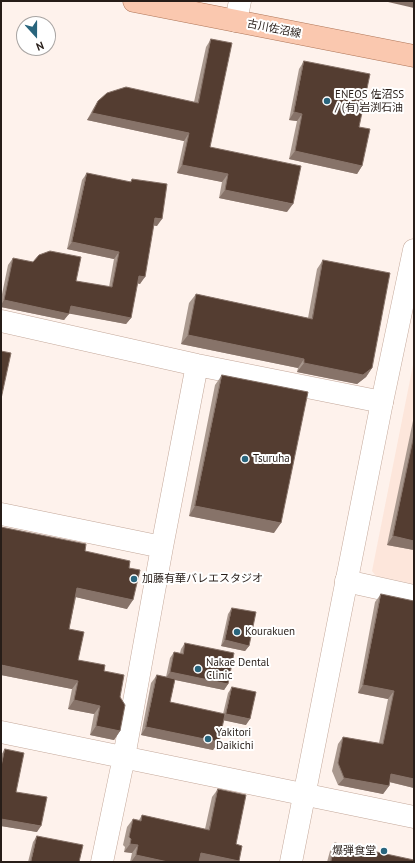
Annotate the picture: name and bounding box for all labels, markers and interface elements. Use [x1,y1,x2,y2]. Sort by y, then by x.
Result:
north arrow [16,16,56,56]
street label: 古川佐沼線 [246,17,302,41]
text: N [34,38,46,54]
place label: ENEOS 佐沼SS / (有)岩渕石油 [335,88,404,114]
marker: ENEOS 佐沼SS / (有)岩渕石油 [322,96,332,106]
place label: Tsuruha [253,452,290,466]
marker: Tsuruha [240,454,250,464]
place label: 加藤有華バレエスタジオ [142,572,263,586]
marker: 加藤有華バレエスタジオ [129,574,139,584]
place label: Kourakuen [245,625,295,639]
marker: Kourakuen [232,627,242,637]
place label: Nakae Dental Clinic [206,656,269,682]
marker: Nakae Dental Clinic [193,664,203,674]
place label: Yakitori Daikichi [216,726,254,752]
marker: Yakitori Daikichi [203,734,213,744]
place label: 爆弾食堂 [332,844,376,858]
marker: 爆弾食堂 [379,846,389,856]

